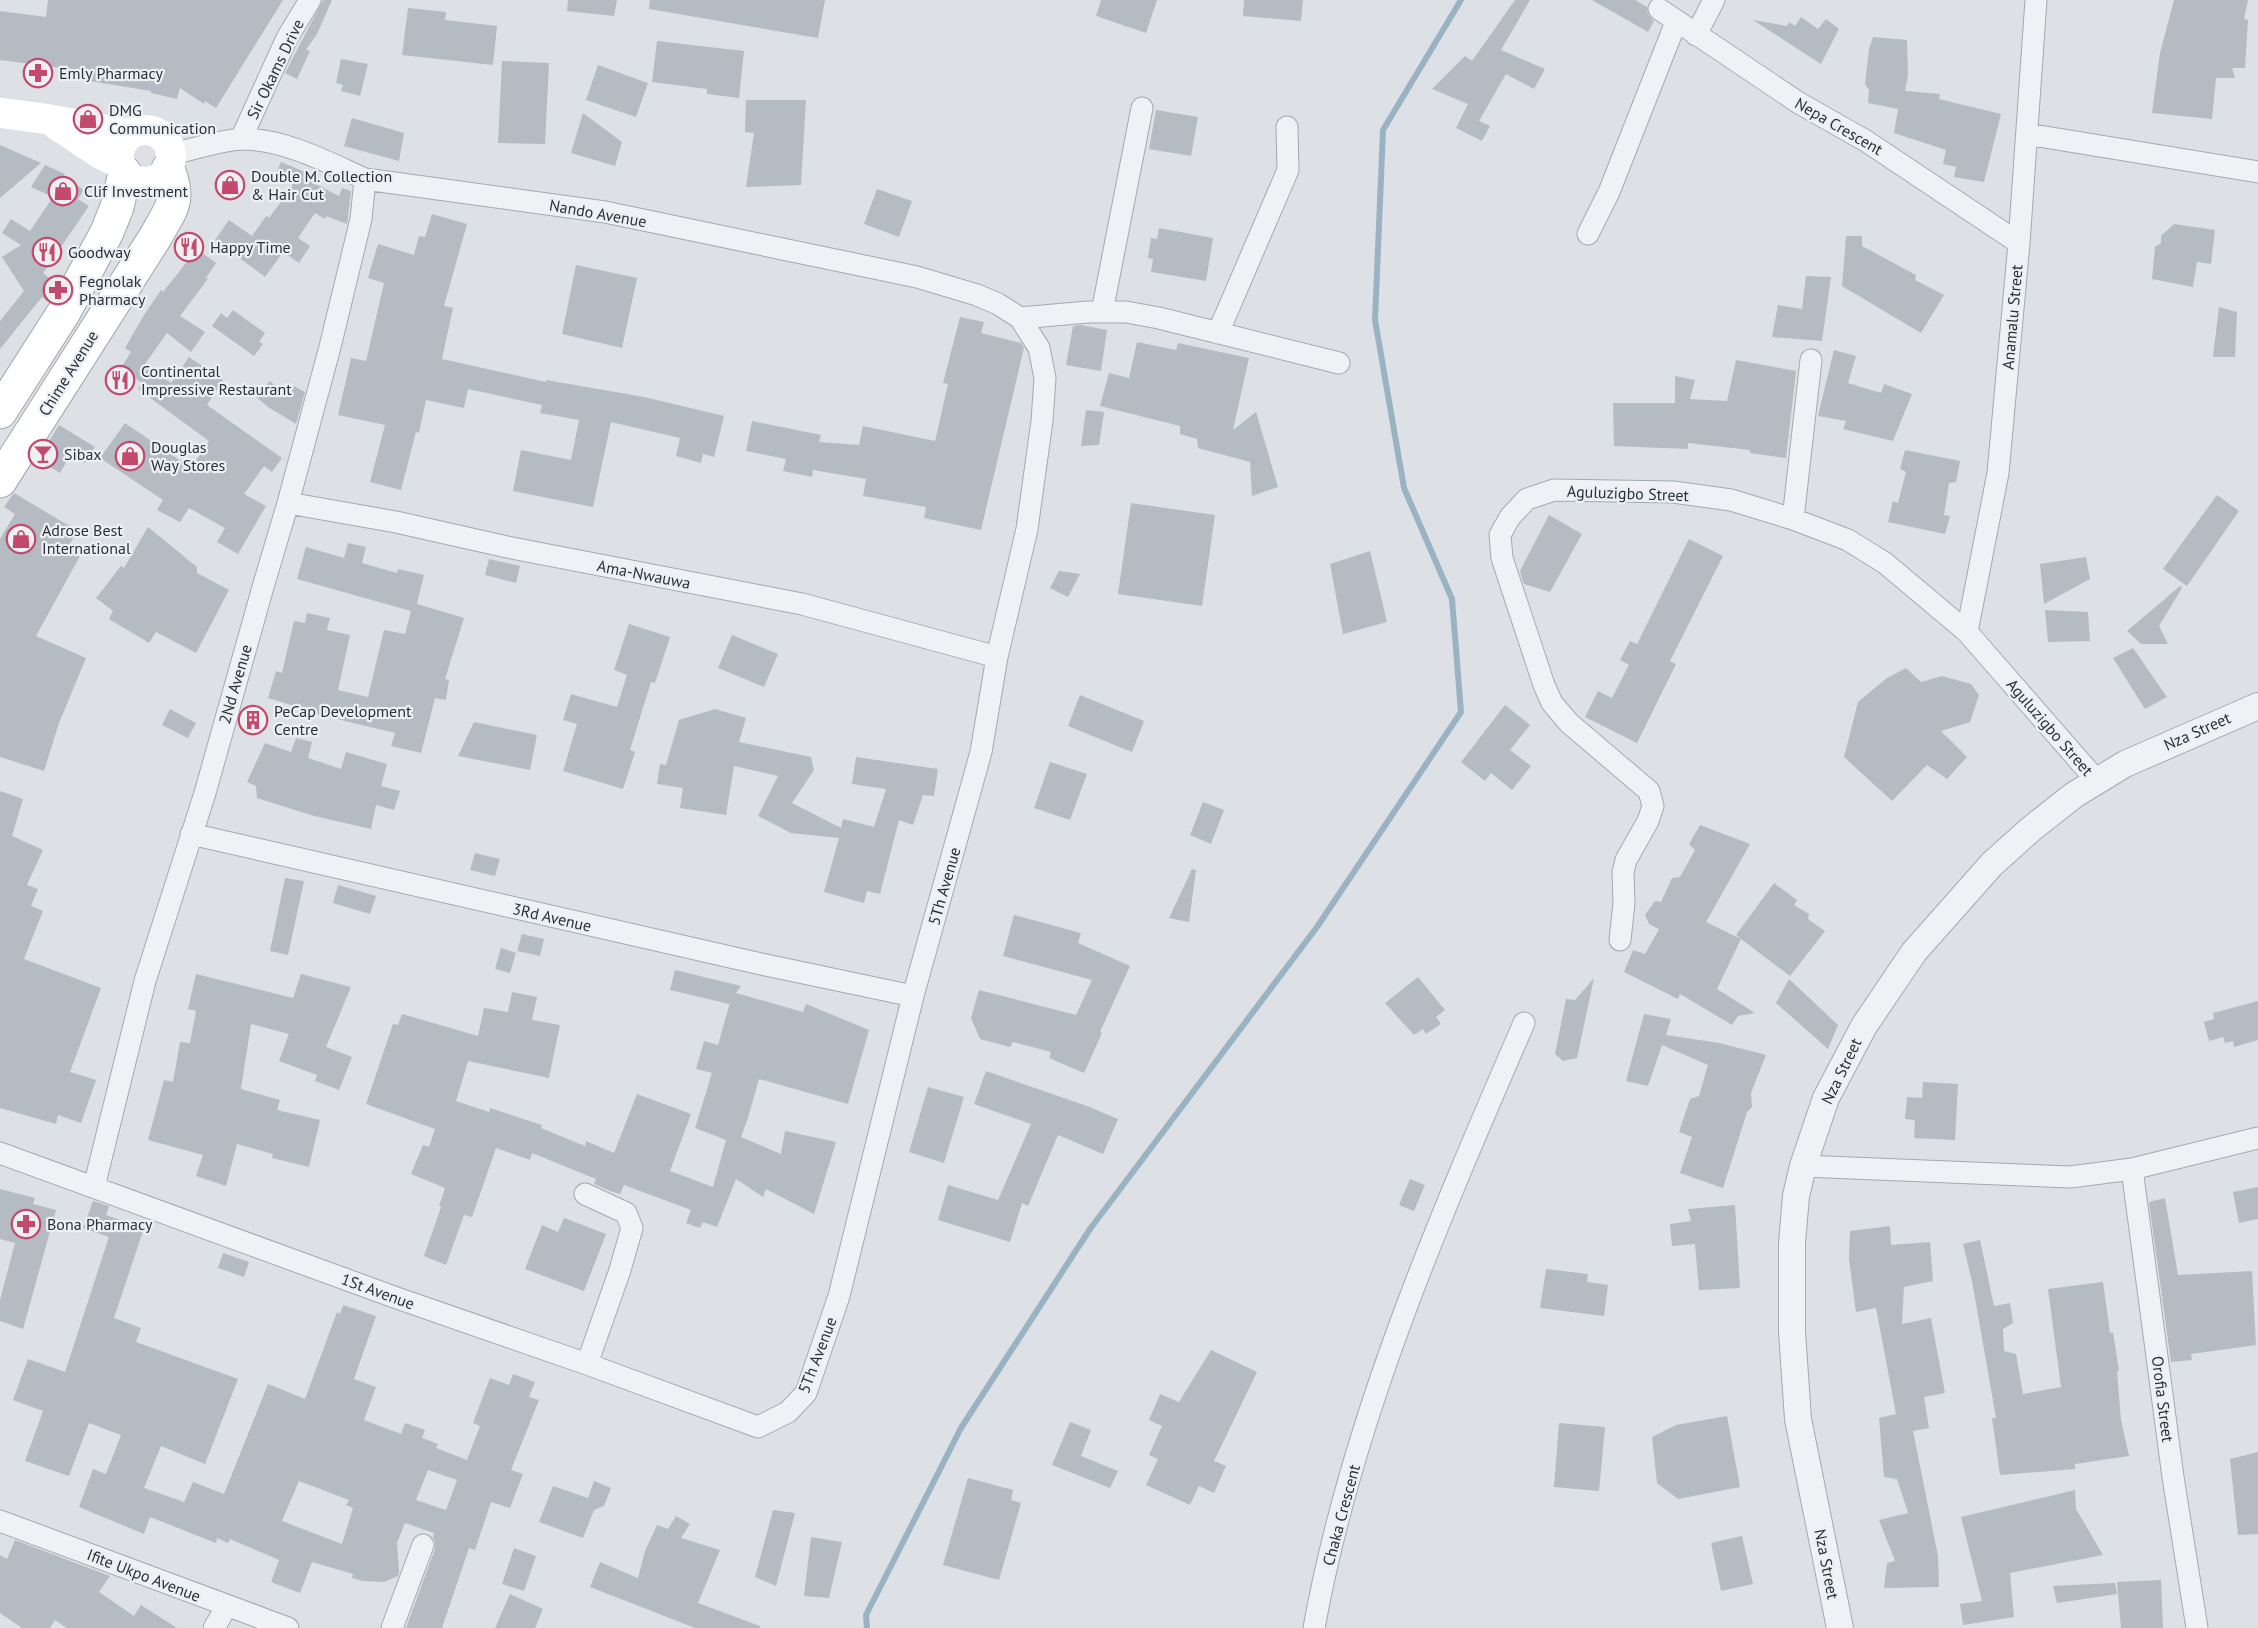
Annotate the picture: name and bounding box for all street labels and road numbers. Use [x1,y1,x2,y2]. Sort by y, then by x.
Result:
street label: Sir Okams Drive [242,16,308,122]
street label: Nepa Crescent [1792,93,1887,159]
street label: Nando Avenue [548,195,648,231]
street label: Anamalu Street [1997,263,2027,370]
street label: Chime Avenue [34,327,102,419]
street label: Aguluzigbo Street [1567,481,1690,505]
street label: Ama-Nwauwa [596,555,692,593]
street label: 2Nd Avenue [214,642,256,726]
street label: Aguluzigbo Street [2002,674,2098,780]
street label: Nza Street [2161,707,2234,755]
street label: 5Th Avenue [923,845,965,927]
street label: 3Rd Avenue [510,898,594,936]
street label: Nza Street [1816,1034,1866,1107]
street label: 1St Avenue [339,1269,417,1313]
street label: 5Th Avenue [793,1314,841,1396]
street label: Orofia Street [2148,1355,2178,1444]
street label: Chaka Crescent [1318,1462,1364,1568]
street label: Nza Street [1810,1527,1844,1601]
street label: Ifite Ukpo Avenue [84,1544,204,1606]

